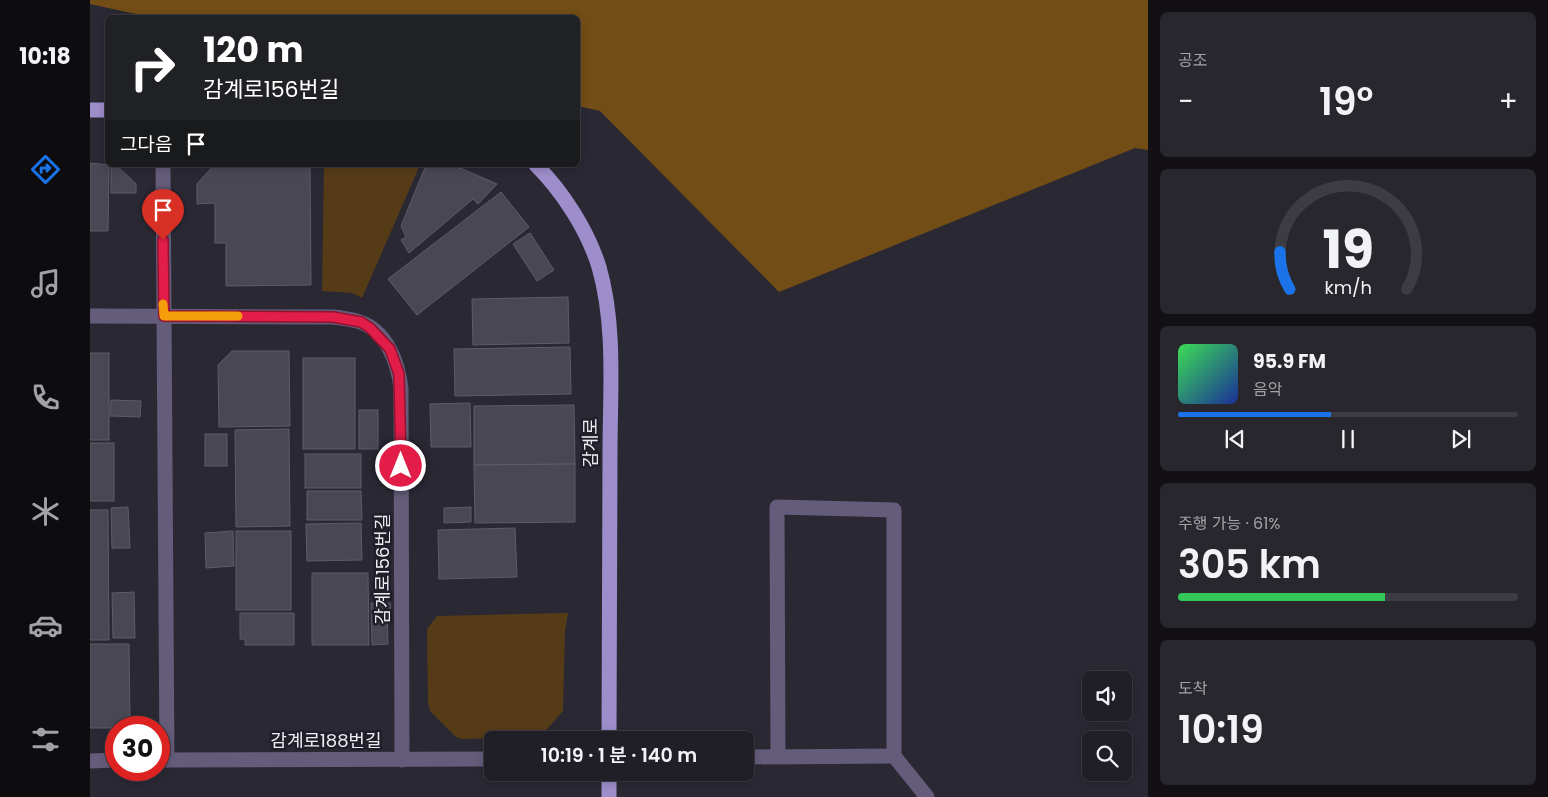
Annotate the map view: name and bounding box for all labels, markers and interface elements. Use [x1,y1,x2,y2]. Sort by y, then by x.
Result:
text: 120 m [203,25,303,74]
icon: right [120,35,185,100]
text: 10:18 [19,41,71,72]
text: 공조 [1178,49,1207,72]
text: 감계로156번길 [203,74,339,105]
text: 19° [1319,75,1373,128]
text: − [1178,82,1193,121]
text: + [1499,82,1518,121]
icon: arrive [182,130,210,158]
text: 그다음 [120,131,172,158]
icon: directions [28,152,63,187]
pin [142,189,184,240]
icon: arrive [149,196,177,224]
text: 19 [1322,213,1374,286]
icon: music [28,266,63,301]
text: km/h [1324,275,1372,300]
text: 95.9 FM [1253,348,1326,375]
text: 음악 [1253,378,1282,401]
icon: phone [28,380,63,415]
street label: 감계로 [578,418,603,468]
icon: previous [1221,425,1249,453]
icon: pause [1334,425,1362,453]
icon: next [1447,425,1475,453]
position arrow [374,439,426,491]
icon: climate [28,494,63,529]
text: 주행 가능 · 61% [1178,512,1281,535]
street label: 감계로156번길 [370,513,395,625]
text: 305 km [1178,538,1321,591]
icon: car [28,608,63,643]
map controls [1082,671,1132,781]
button: sound [1082,671,1132,721]
text: 도착 [1178,677,1207,700]
text: 10:19 [1178,703,1264,756]
speed limit sign: 30 [105,716,170,781]
icon: filters [28,722,63,757]
street label: 감계로188번길 [270,728,382,753]
button: search [1082,731,1132,781]
text: 10:19 · 1 분 · 140 m [541,742,697,769]

